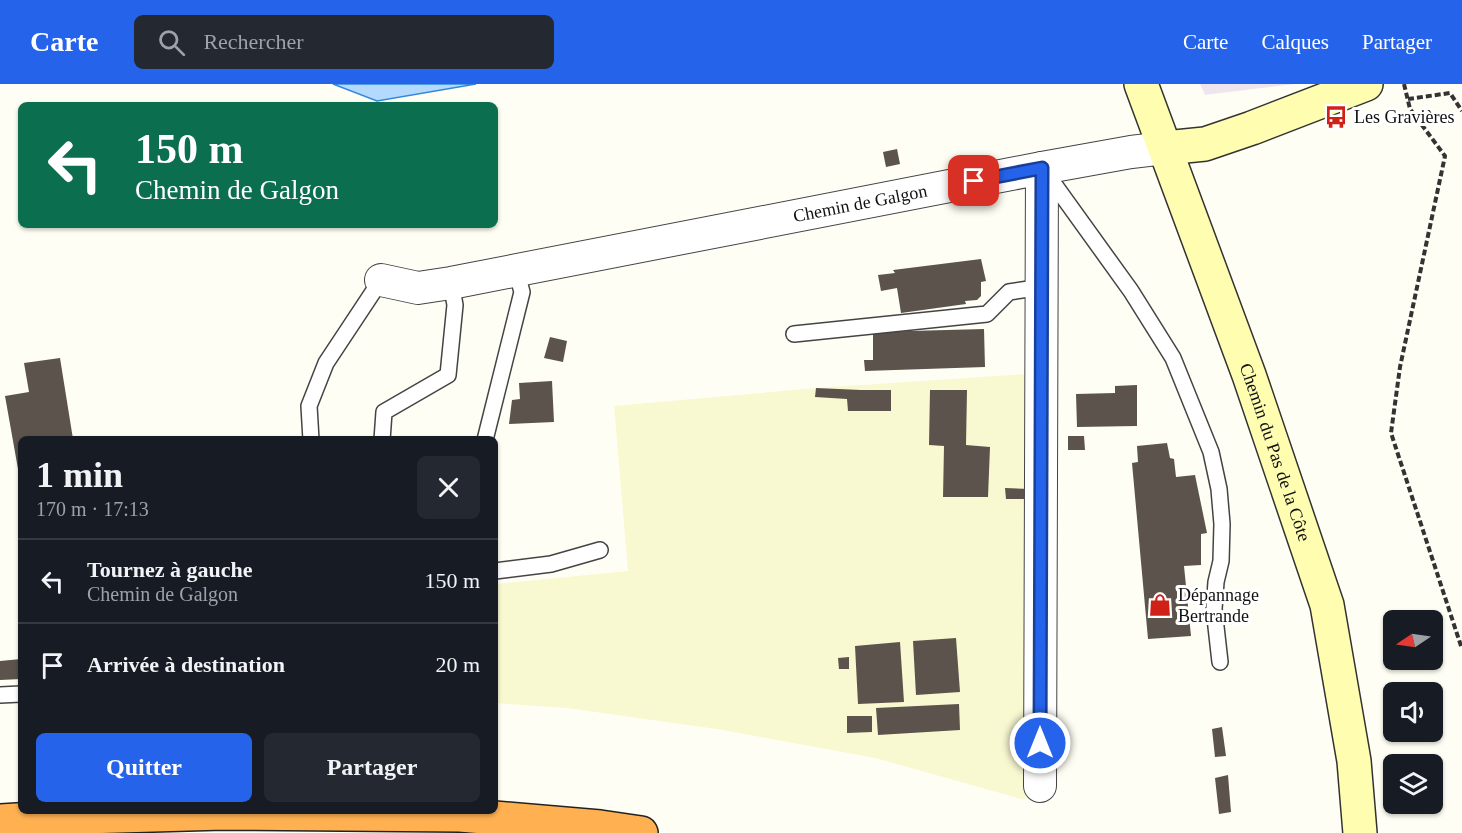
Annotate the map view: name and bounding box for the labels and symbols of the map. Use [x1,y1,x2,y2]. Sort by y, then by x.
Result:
bus stop icon: Les Gravières [1323,104,1349,130]
place label: Les Gravières [1354,107,1454,127]
pin [948,155,999,206]
street label: Chemin de Galgon [791,181,929,226]
street label: Chemin du Pas de la Côte [1236,361,1315,544]
place label: Dépannage Bertrande [1178,585,1259,626]
shop icon: Dépannage Bertrande [1147,592,1173,618]
north arrow [1383,610,1443,670]
position arrow [1008,711,1072,775]

